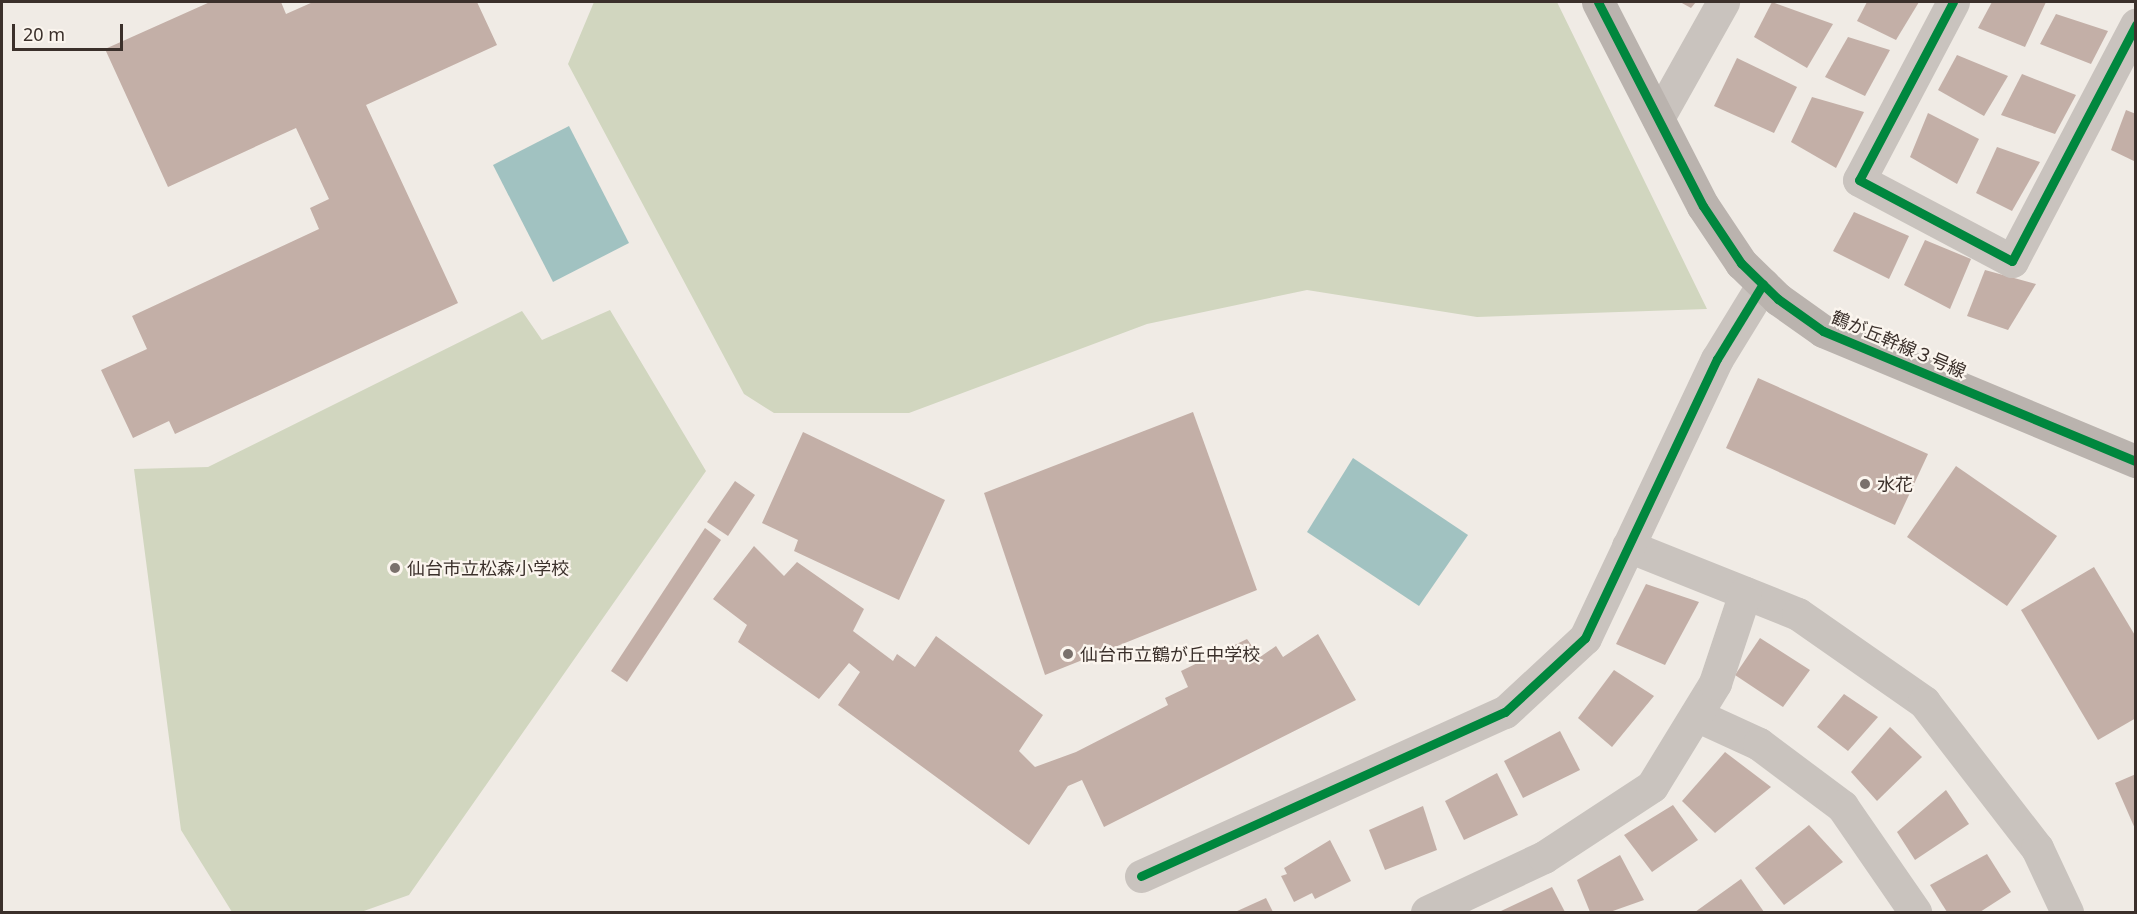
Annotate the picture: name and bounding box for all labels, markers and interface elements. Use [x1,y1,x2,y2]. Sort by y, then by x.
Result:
scale bar [15,12,126,50]
text: 20 m [23,22,65,46]
street label: 鶴が丘幹線３号線 [1829,306,1969,382]
place label: 水花 [1877,473,1913,495]
marker: 水花 [1858,477,1872,491]
place label: 仙台市立松森小学校 [407,557,569,579]
marker: 仙台市立松森小学校 [388,561,402,575]
place label: 仙台市立鶴が丘中学校 [1080,643,1260,665]
marker: 仙台市立鶴が丘中学校 [1061,647,1075,661]

